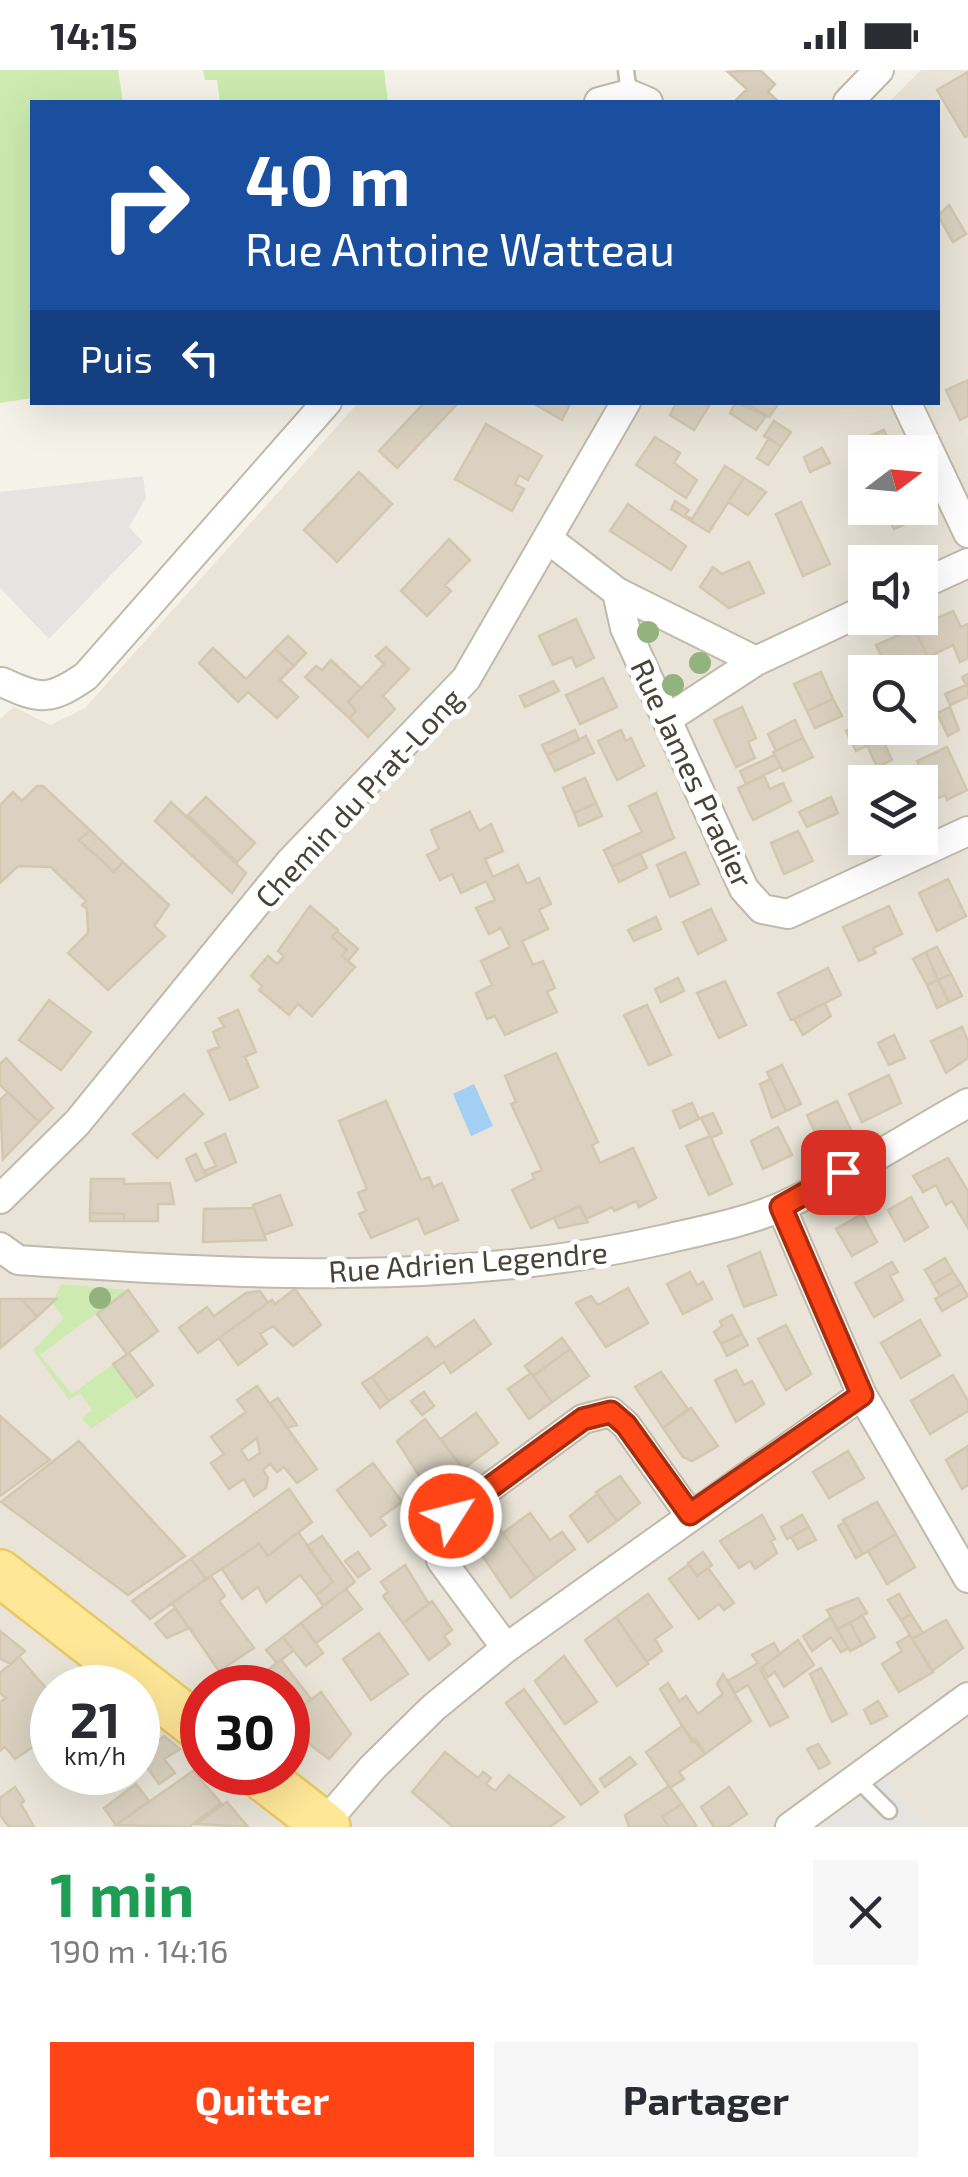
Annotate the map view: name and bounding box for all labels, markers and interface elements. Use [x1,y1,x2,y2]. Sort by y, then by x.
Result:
text: 14:15 [50,12,138,58]
text: 40 m [245,136,411,220]
icon: right [80,140,210,270]
text: Rue Antoine Watteau [245,221,675,275]
icon: left [173,330,228,385]
text: Puis [80,335,153,381]
north arrow [848,435,938,525]
map controls [848,435,938,855]
button: sound [848,545,938,635]
street label: Rue James Pradier [624,653,762,893]
button: search [848,655,938,745]
street label: Chemin du Prat-Long [247,680,469,914]
button: layers [848,765,938,855]
pin [801,1130,886,1215]
icon: arrive [816,1145,871,1200]
street label: Rue Adrien Legendre [327,1233,609,1289]
position arrow [399,1464,503,1568]
speed limit sign: 30 [180,1665,310,1795]
text: 21 [70,1688,120,1748]
text: km/h [64,1740,126,1770]
text: 1 min [50,1857,194,1929]
button: close [813,1860,918,1965]
text: 190 m · 14:16 [50,1931,228,1969]
button: Quitter [50,2042,474,2157]
button: Partager [494,2042,918,2157]

